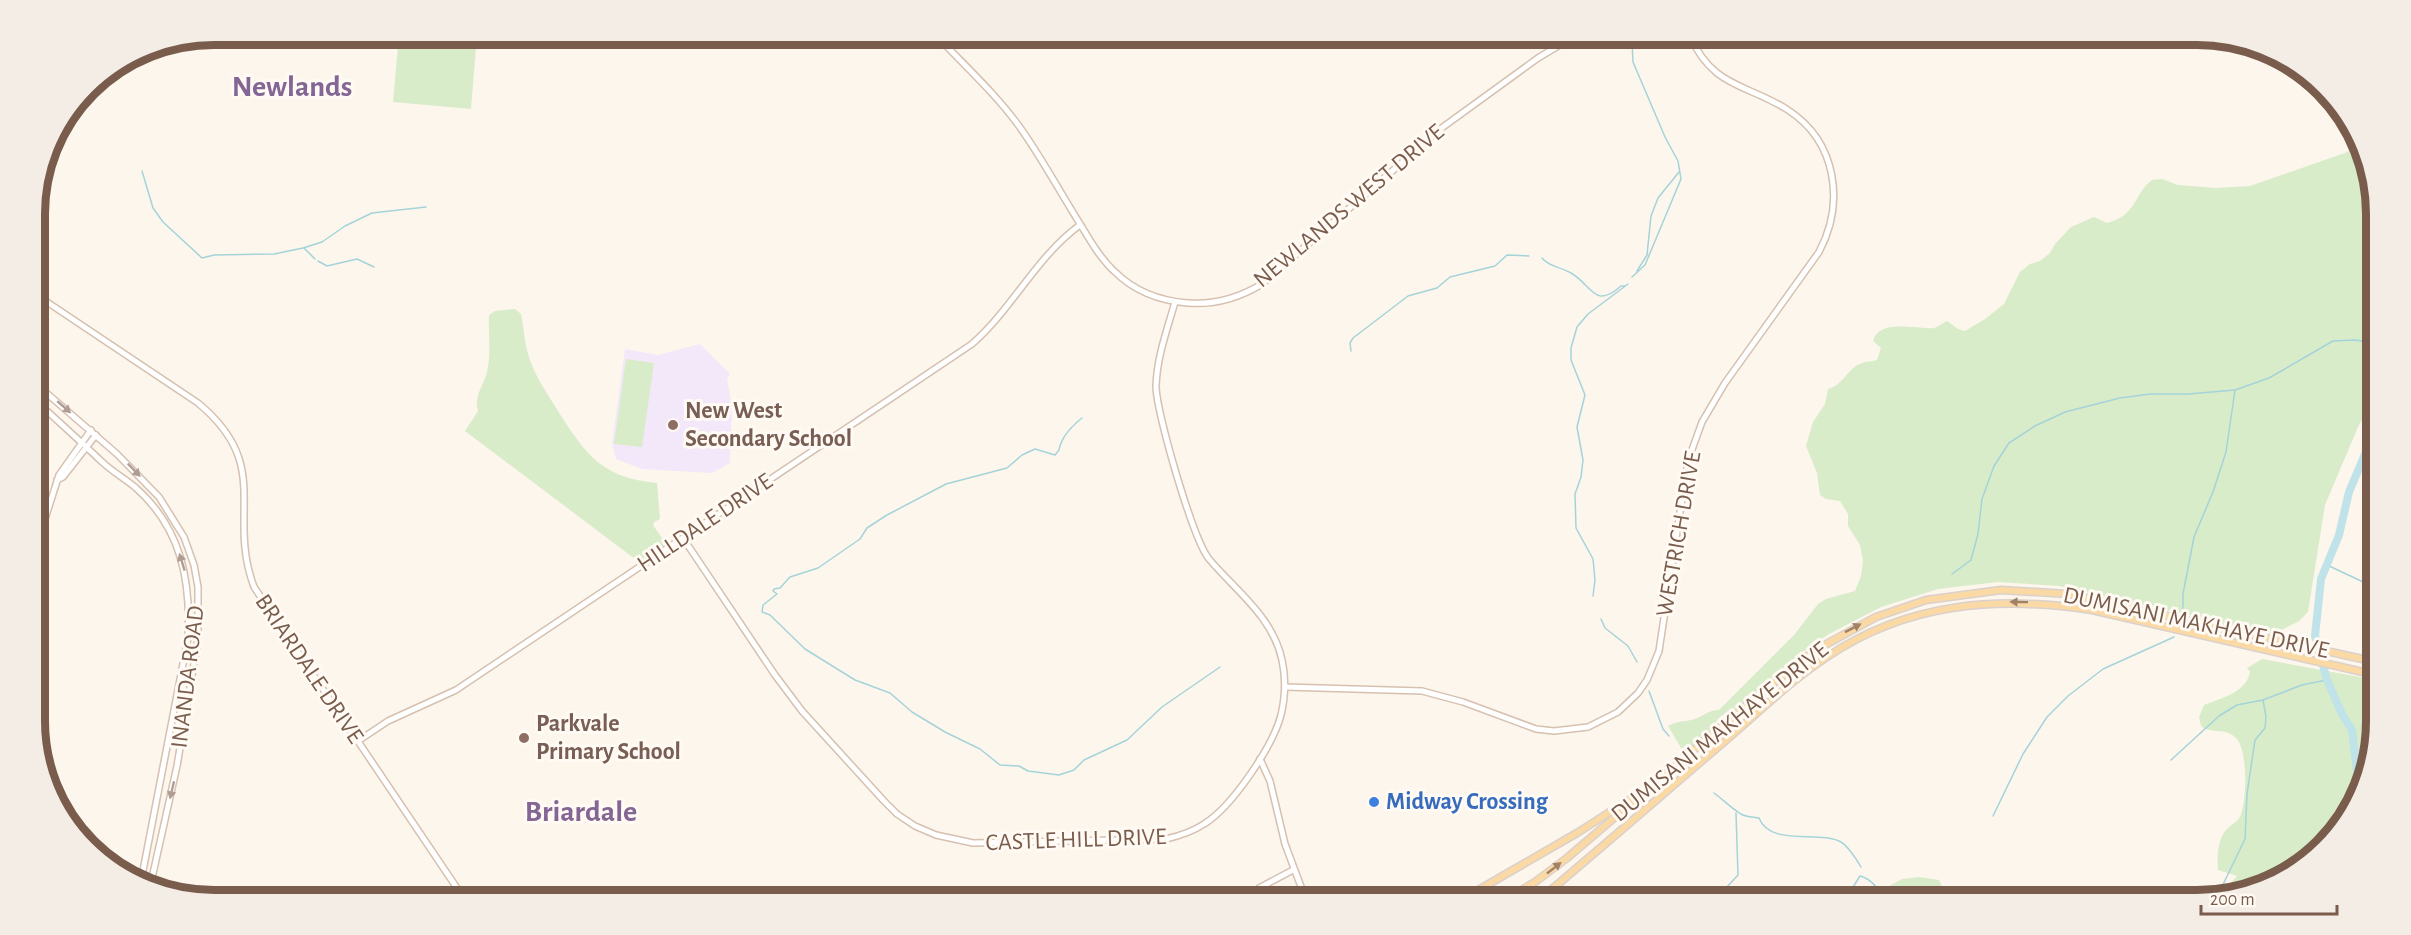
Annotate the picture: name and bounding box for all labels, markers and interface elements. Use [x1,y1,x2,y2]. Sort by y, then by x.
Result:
district label: Newlands [232,72,352,102]
street label: NEWLANDS WEST DRIVE [1249,119,1449,292]
place label: New West Secondary School [685,399,852,451]
one-way arrow [56,400,71,413]
marker: New West Secondary School [666,418,680,432]
street label: WESTRICH DRIVE [1653,449,1705,619]
one-way arrow [126,463,140,477]
street label: HILLDALE DRIVE [633,469,777,577]
one-way arrow [177,553,186,571]
street label: DUMISANI MAKHAYE DRIVE [2061,583,2332,663]
street label: BRIARDALE DRIVE [250,590,368,748]
one-way arrow [2009,597,2028,607]
street label: INANDA ROAD [167,604,209,750]
one-way arrow [1844,624,1861,633]
street label: DUMISANI MAKHAYE DRIVE [1607,637,1833,827]
place label: Parkvale Primary School [536,712,681,764]
marker: Parkvale Primary School [517,731,531,745]
one-way arrow [166,781,176,800]
place label: Midway Crossing [1386,790,1549,814]
marker: Midway Crossing [1367,795,1381,809]
district label: Briardale [525,797,637,827]
street label: CASTLE HILL DRIVE [985,825,1167,855]
one-way arrow [1546,863,1561,875]
scale bar [2201,878,2338,916]
text: 200 m [2210,891,2255,909]

